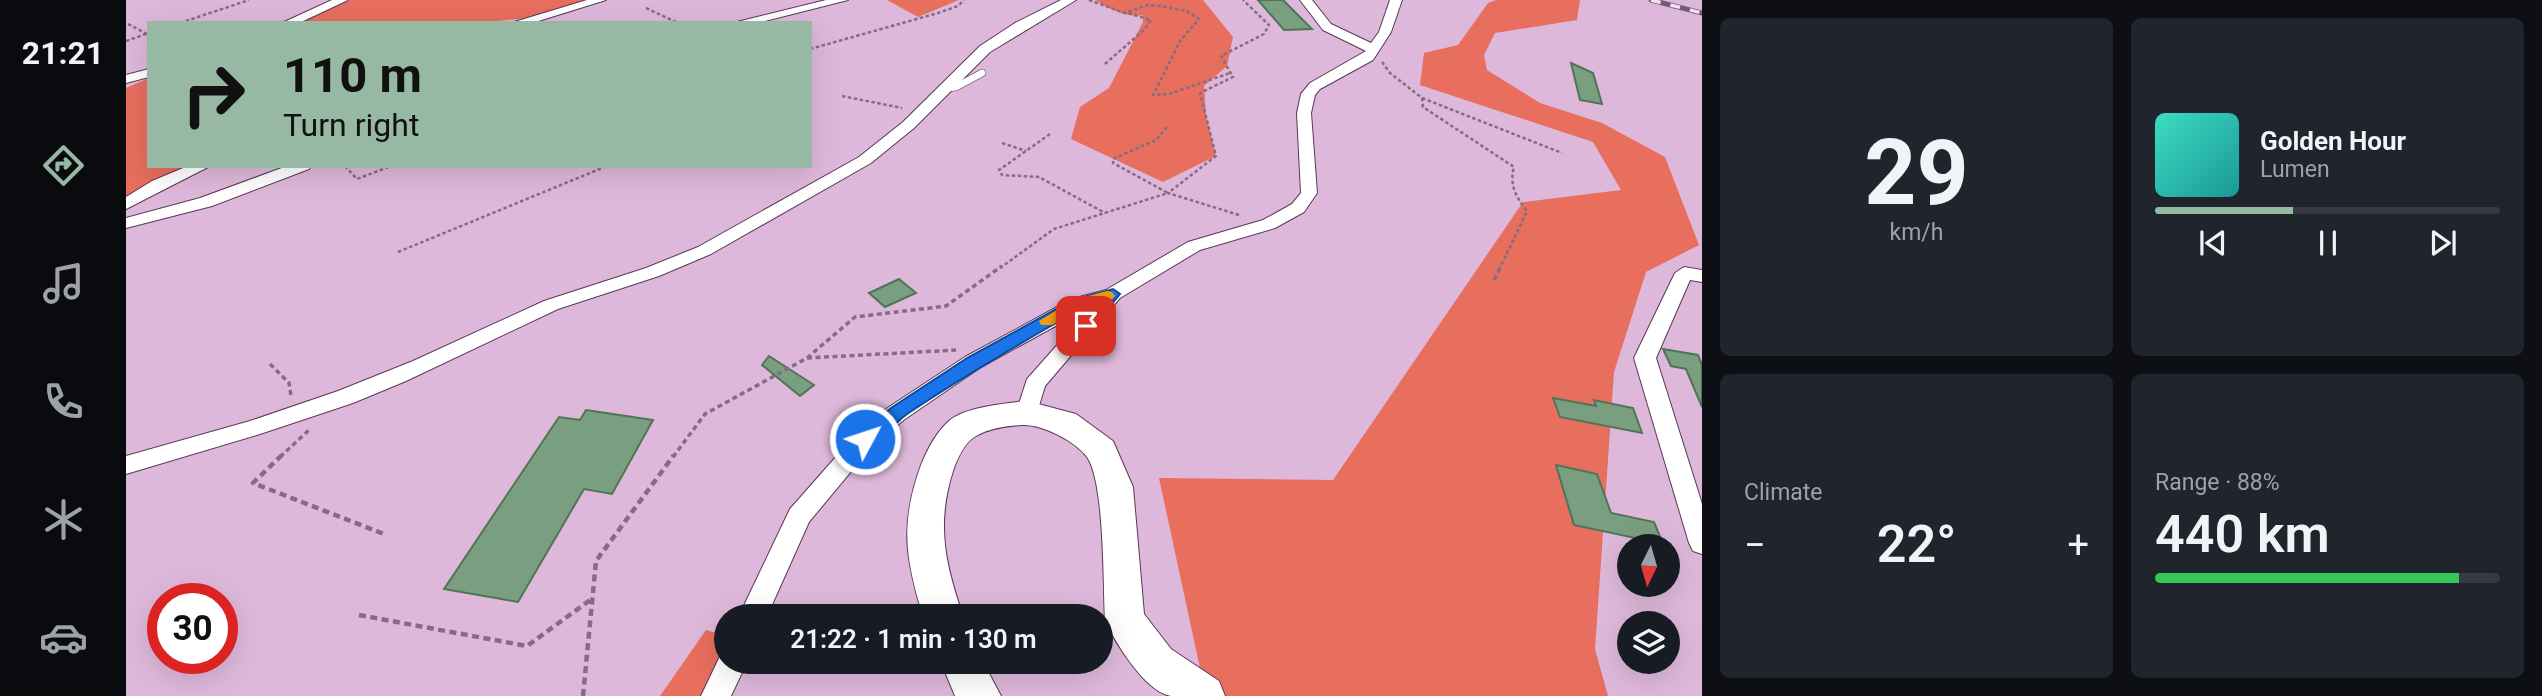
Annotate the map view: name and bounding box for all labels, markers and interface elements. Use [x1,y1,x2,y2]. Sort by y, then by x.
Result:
text: 21:21 [22,34,104,72]
text: 110 m [283,47,422,104]
icon: right [168,49,259,140]
text: Turn right [283,106,419,144]
text: 29 [1864,120,1969,226]
text: Golden Hour [2260,126,2406,156]
icon: directions [39,141,88,190]
text: Lumen [2260,156,2330,183]
text: km/h [1890,219,1944,246]
icon: previous [2194,224,2232,262]
icon: pause [2309,224,2347,262]
icon: next [2424,224,2462,262]
icon: music [39,259,88,308]
pin [1056,296,1116,356]
icon: arrive [1067,307,1105,345]
icon: phone [39,377,88,426]
position arrow [828,402,902,476]
text: Range · 88% [2155,469,2280,496]
text: Climate [1744,479,1823,506]
icon: climate [39,495,88,544]
text: 440 km [2155,504,2330,565]
text: 22° [1877,514,1956,575]
text: − [1744,523,1766,567]
text: + [2067,523,2089,567]
north arrow [1617,534,1680,597]
map controls [1617,534,1680,674]
speed limit sign: 30 [147,583,238,674]
button: layers [1617,611,1680,674]
icon: car [39,613,88,662]
text: 21:22 · 1 min · 130 m [790,624,1037,654]

